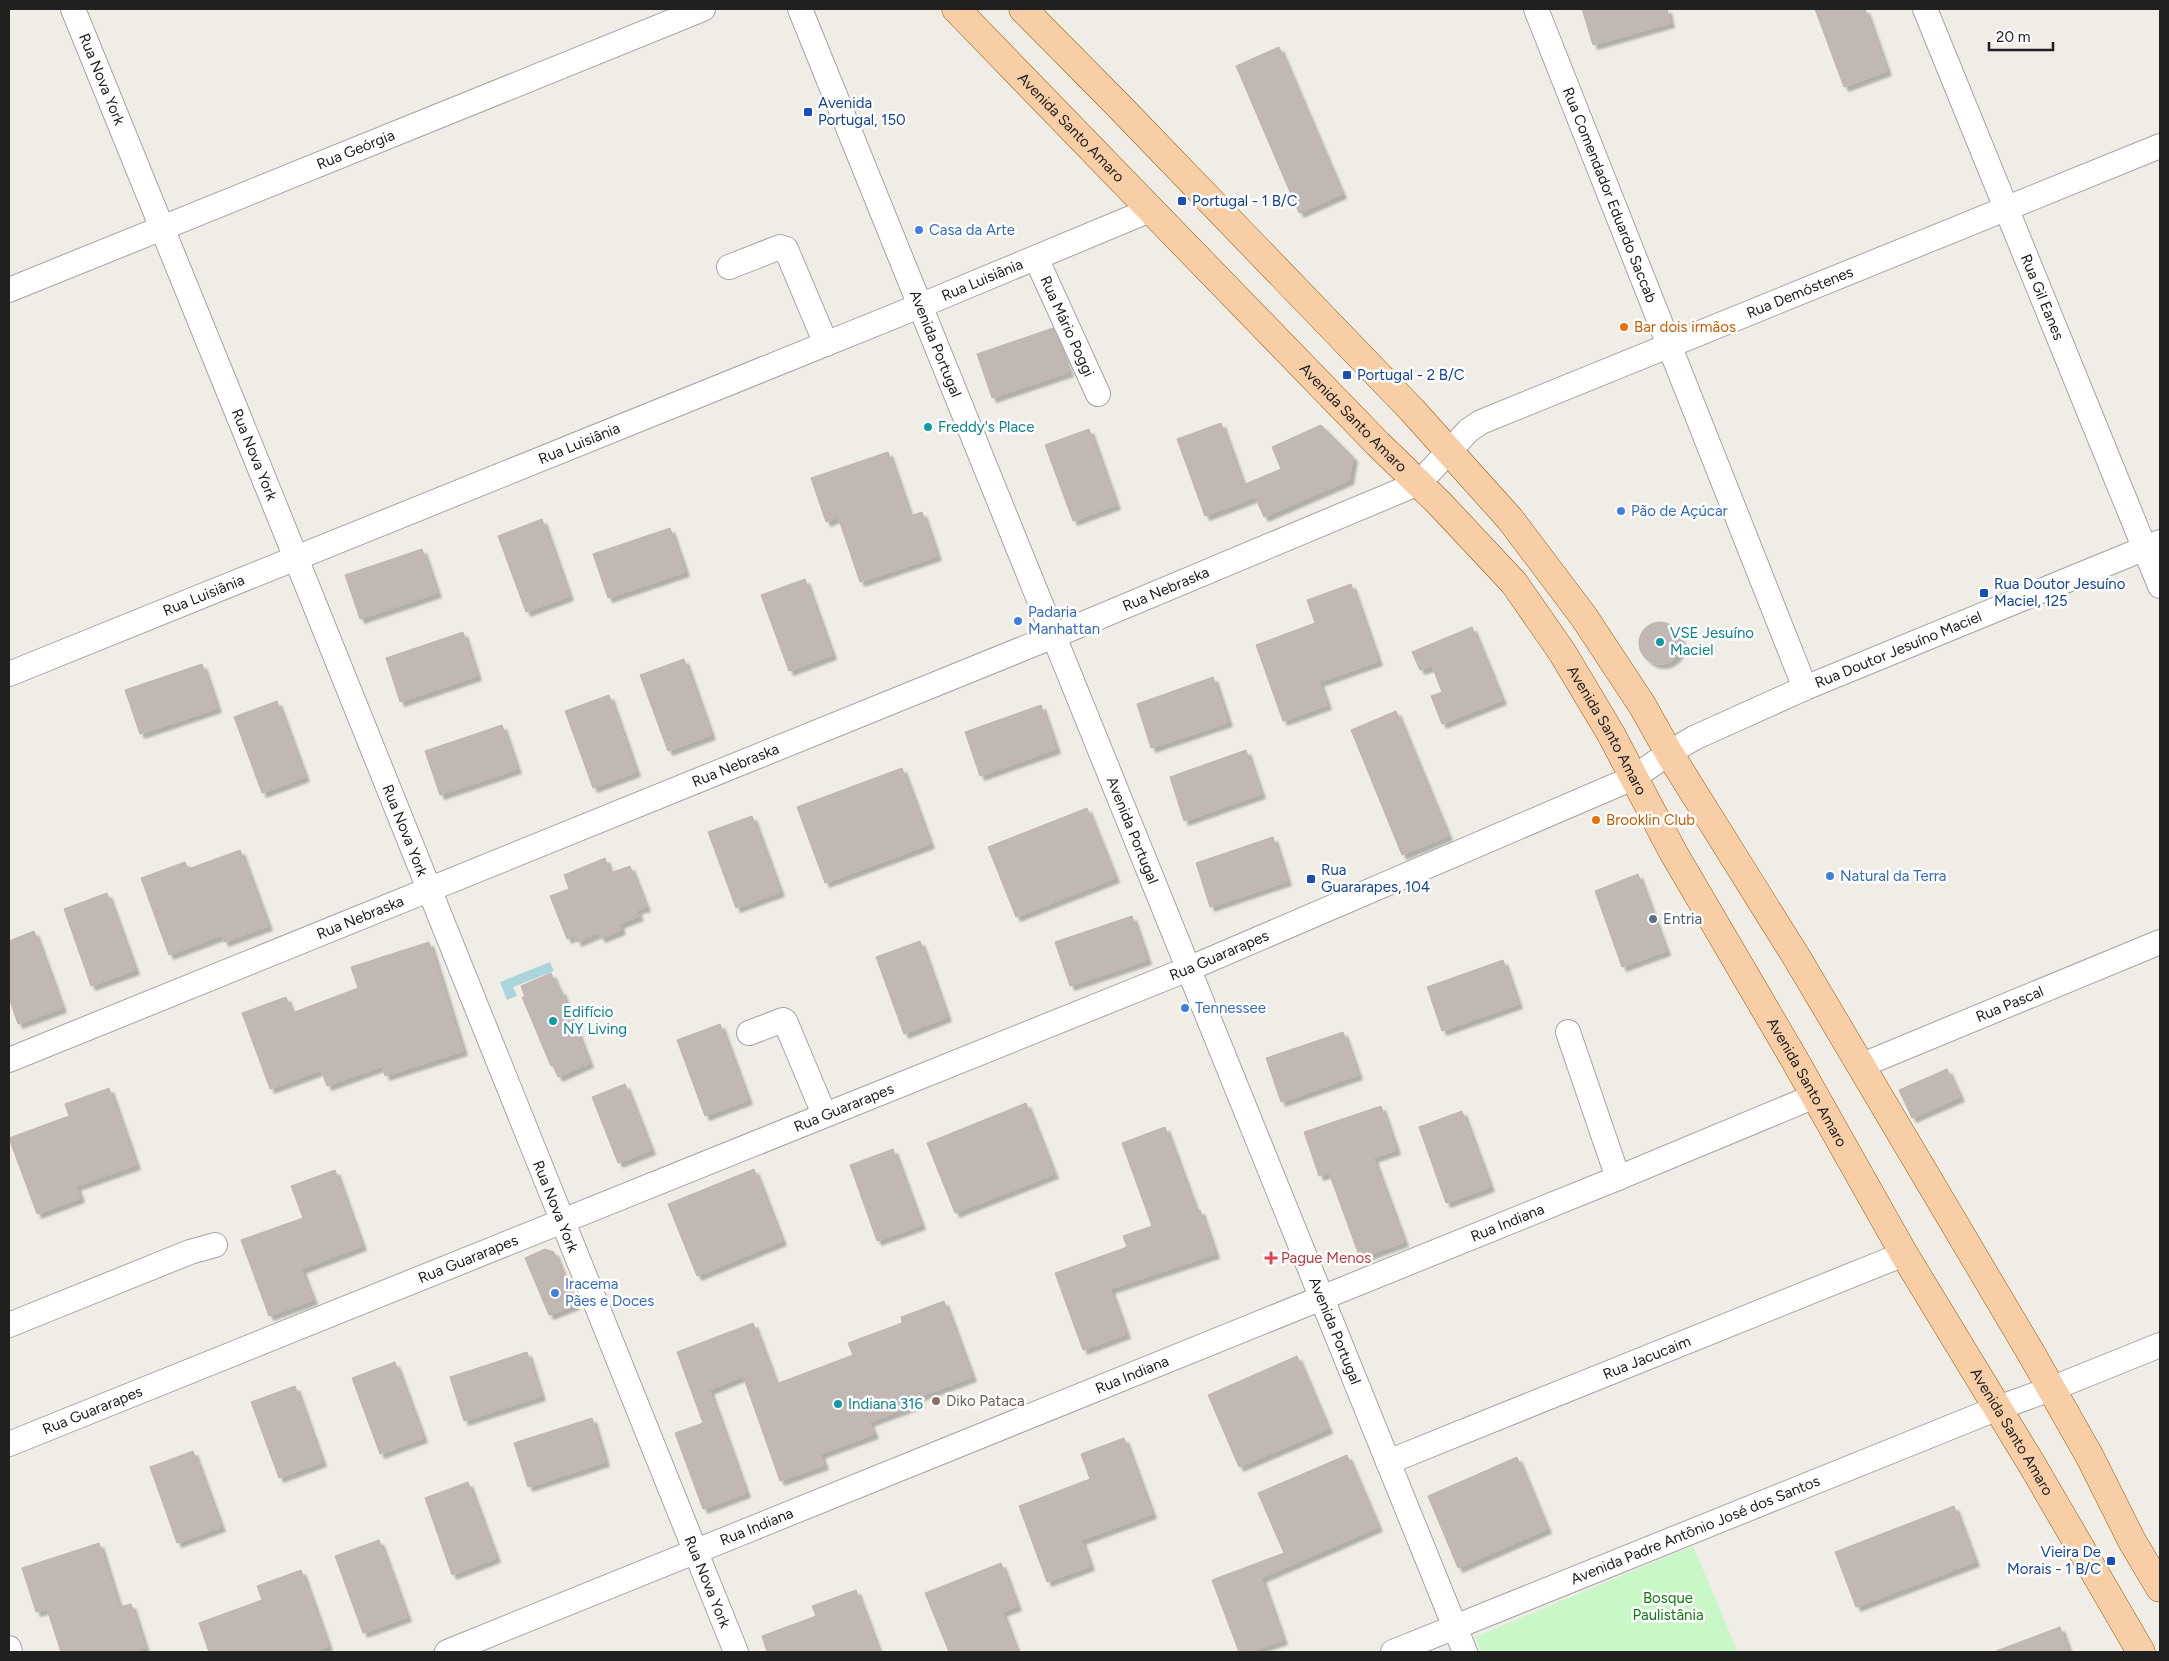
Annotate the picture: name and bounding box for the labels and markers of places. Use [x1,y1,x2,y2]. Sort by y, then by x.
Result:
place label: Avenida Portugal, 150 [818,94,906,129]
marker: Avenida Portugal, 150 [802,106,814,118]
place label: Portugal - 1 B/C [1192,192,1298,210]
marker: Portugal - 1 B/C [1176,195,1188,207]
place label: Casa da Arte [929,221,1015,239]
marker: Casa da Arte [913,224,925,236]
place label: Bar dois irmãos [1634,318,1736,336]
marker: Bar dois irmãos [1618,321,1630,333]
place label: Portugal - 2 B/C [1357,366,1465,384]
marker: Portugal - 2 B/C [1341,369,1353,381]
place label: Freddy's Place [938,418,1034,436]
marker: Freddy's Place [922,421,934,433]
place label: Pão de Açúcar [1631,502,1728,520]
marker: Pão de Açúcar [1615,505,1627,517]
place label: Rua Doutor Jesuíno Maciel, 125 [1994,575,2126,610]
marker: Rua Doutor Jesuíno Maciel, 125 [1978,587,1990,599]
place label: Padaria Manhattan [1028,603,1100,638]
marker: Padaria Manhattan [1012,615,1024,627]
place label: VSE Jesuíno Maciel [1670,624,1754,659]
marker: VSE Jesuíno Maciel [1654,636,1666,648]
place label: Brooklin Club [1606,811,1695,829]
marker: Brooklin Club [1590,814,1602,826]
place label: Rua Guararapes, 104 [1321,861,1430,896]
place label: Natural da Terra [1840,867,1947,885]
marker: Natural da Terra [1824,870,1836,882]
marker: Rua Guararapes, 104 [1305,873,1317,885]
place label: Entria [1663,910,1702,928]
marker: Entria [1647,913,1659,925]
place label: Tennessee [1195,999,1266,1017]
marker: Tennessee [1179,1002,1191,1014]
place label: Edifício NY Living [563,1003,627,1038]
marker: Edifício NY Living [547,1015,559,1027]
place label: Pague Menos [1281,1249,1371,1267]
marker: Pague Menos [1265,1252,1277,1264]
place label: Iracema Pães e Doces [565,1275,654,1310]
marker: Iracema Pães e Doces [549,1287,561,1299]
place label: Diko Pataca [946,1392,1025,1410]
place label: Indiana 316 [848,1395,923,1413]
marker: Diko Pataca [930,1395,942,1407]
marker: Indiana 316 [832,1398,844,1410]
place label: Vieira De Morais - 1 B/C [2007,1543,2101,1578]
marker: Vieira De Morais - 1 B/C [2105,1555,2117,1567]

